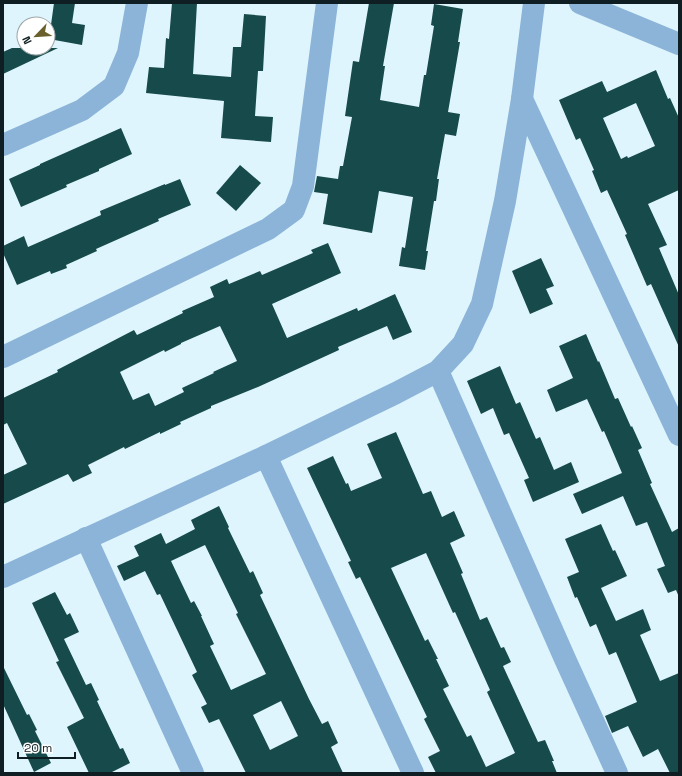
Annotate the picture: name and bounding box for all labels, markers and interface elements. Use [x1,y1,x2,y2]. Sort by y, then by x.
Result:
north arrow [16,16,56,56]
text: N [19,34,35,47]
scale bar [18,734,75,760]
text: 20 m [24,740,52,756]

